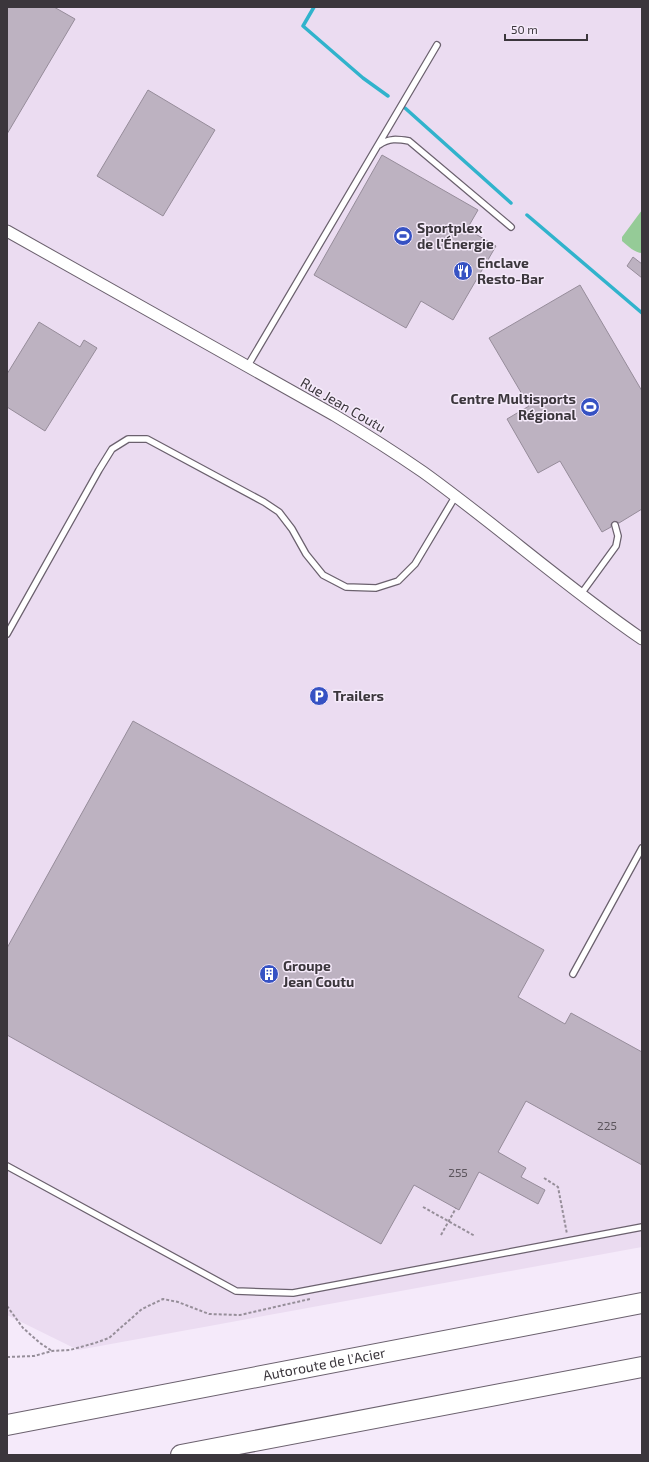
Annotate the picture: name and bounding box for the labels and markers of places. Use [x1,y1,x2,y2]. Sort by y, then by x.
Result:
place label: Sportplex de l'Énergie [417,219,494,252]
sports icon: Sportplex de l'Énergie [392,225,414,247]
place label: Enclave Resto-Bar [477,254,544,287]
restaurant icon: Enclave Resto-Bar [452,260,474,282]
place label: Centre Multisports Régional [451,390,576,423]
sports icon: Centre Multisports Régional [579,396,601,418]
parking icon: Trailers [308,685,330,707]
place label: Trailers [333,687,384,704]
place label: Groupe Jean Coutu [283,957,354,990]
building icon: Groupe Jean Coutu [258,963,280,985]

